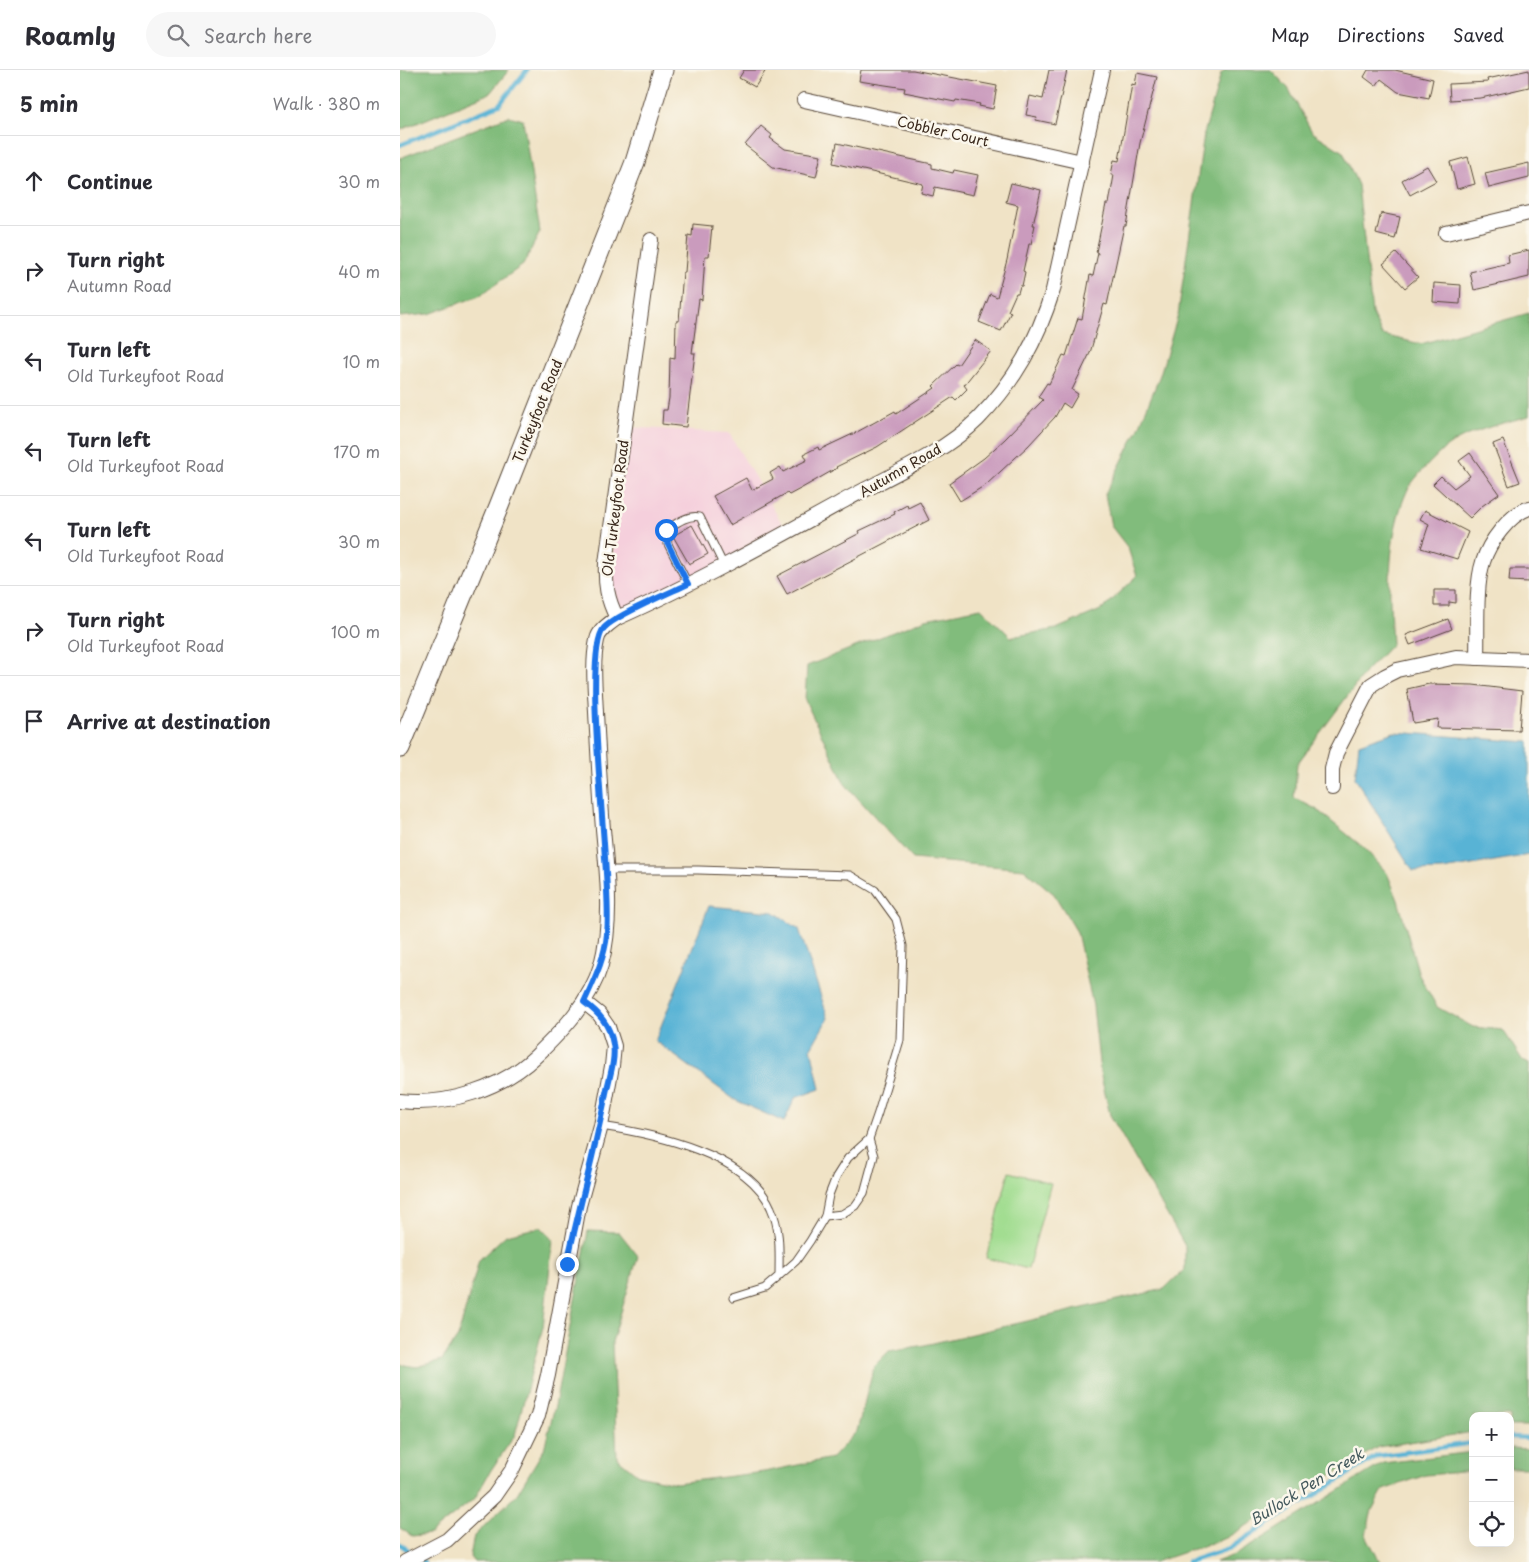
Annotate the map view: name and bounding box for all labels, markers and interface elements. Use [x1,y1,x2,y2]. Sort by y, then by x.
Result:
search box [146,12,496,57]
text: Roamly [25,17,116,53]
icon: search [164,21,192,49]
text: Search here [204,21,312,49]
text: Map [1271,21,1309,48]
text: Directions [1337,21,1425,48]
text: Saved [1453,21,1504,48]
text: 5 min [20,87,78,119]
text: Walk · 380 m [273,91,380,115]
street label: Cobbler Court [895,110,991,152]
icon: ahead [20,167,48,195]
text: Continue [67,167,153,195]
text: 30 m [338,169,380,193]
text: Turn right [67,245,165,273]
icon: right [20,257,48,285]
text: 40 m [338,259,380,283]
text: Autumn Road [67,273,172,297]
text: Turn left [67,335,151,363]
icon: left [20,347,48,375]
text: 10 m [343,349,380,373]
street label: Turkeyfoot Road [507,356,567,466]
text: Old Turkeyfoot Road [67,363,224,387]
text: Turn left [67,425,151,453]
icon: left [20,437,48,465]
street label: Old Turkeyfoot Road [596,438,634,578]
street label: Autumn Road [855,438,945,502]
text: 170 m [334,439,380,463]
text: Old Turkeyfoot Road [67,453,224,477]
text: Turn left [67,515,151,543]
route start [655,519,678,542]
icon: left [20,527,48,555]
text: 30 m [338,529,380,553]
text: Old Turkeyfoot Road [67,543,224,567]
text: Turn right [67,605,165,633]
icon: right [20,617,48,645]
text: 100 m [331,619,380,643]
text: Old Turkeyfoot Road [67,633,224,657]
icon: arrive [20,707,48,735]
text: Arrive at destination [67,707,271,735]
route end [556,1253,579,1276]
map controls [1469,1412,1514,1547]
button: + [1469,1412,1514,1457]
water label: Bullock Pen Creek [1244,1441,1369,1531]
button: − [1469,1457,1514,1502]
button: locate [1469,1502,1514,1547]

